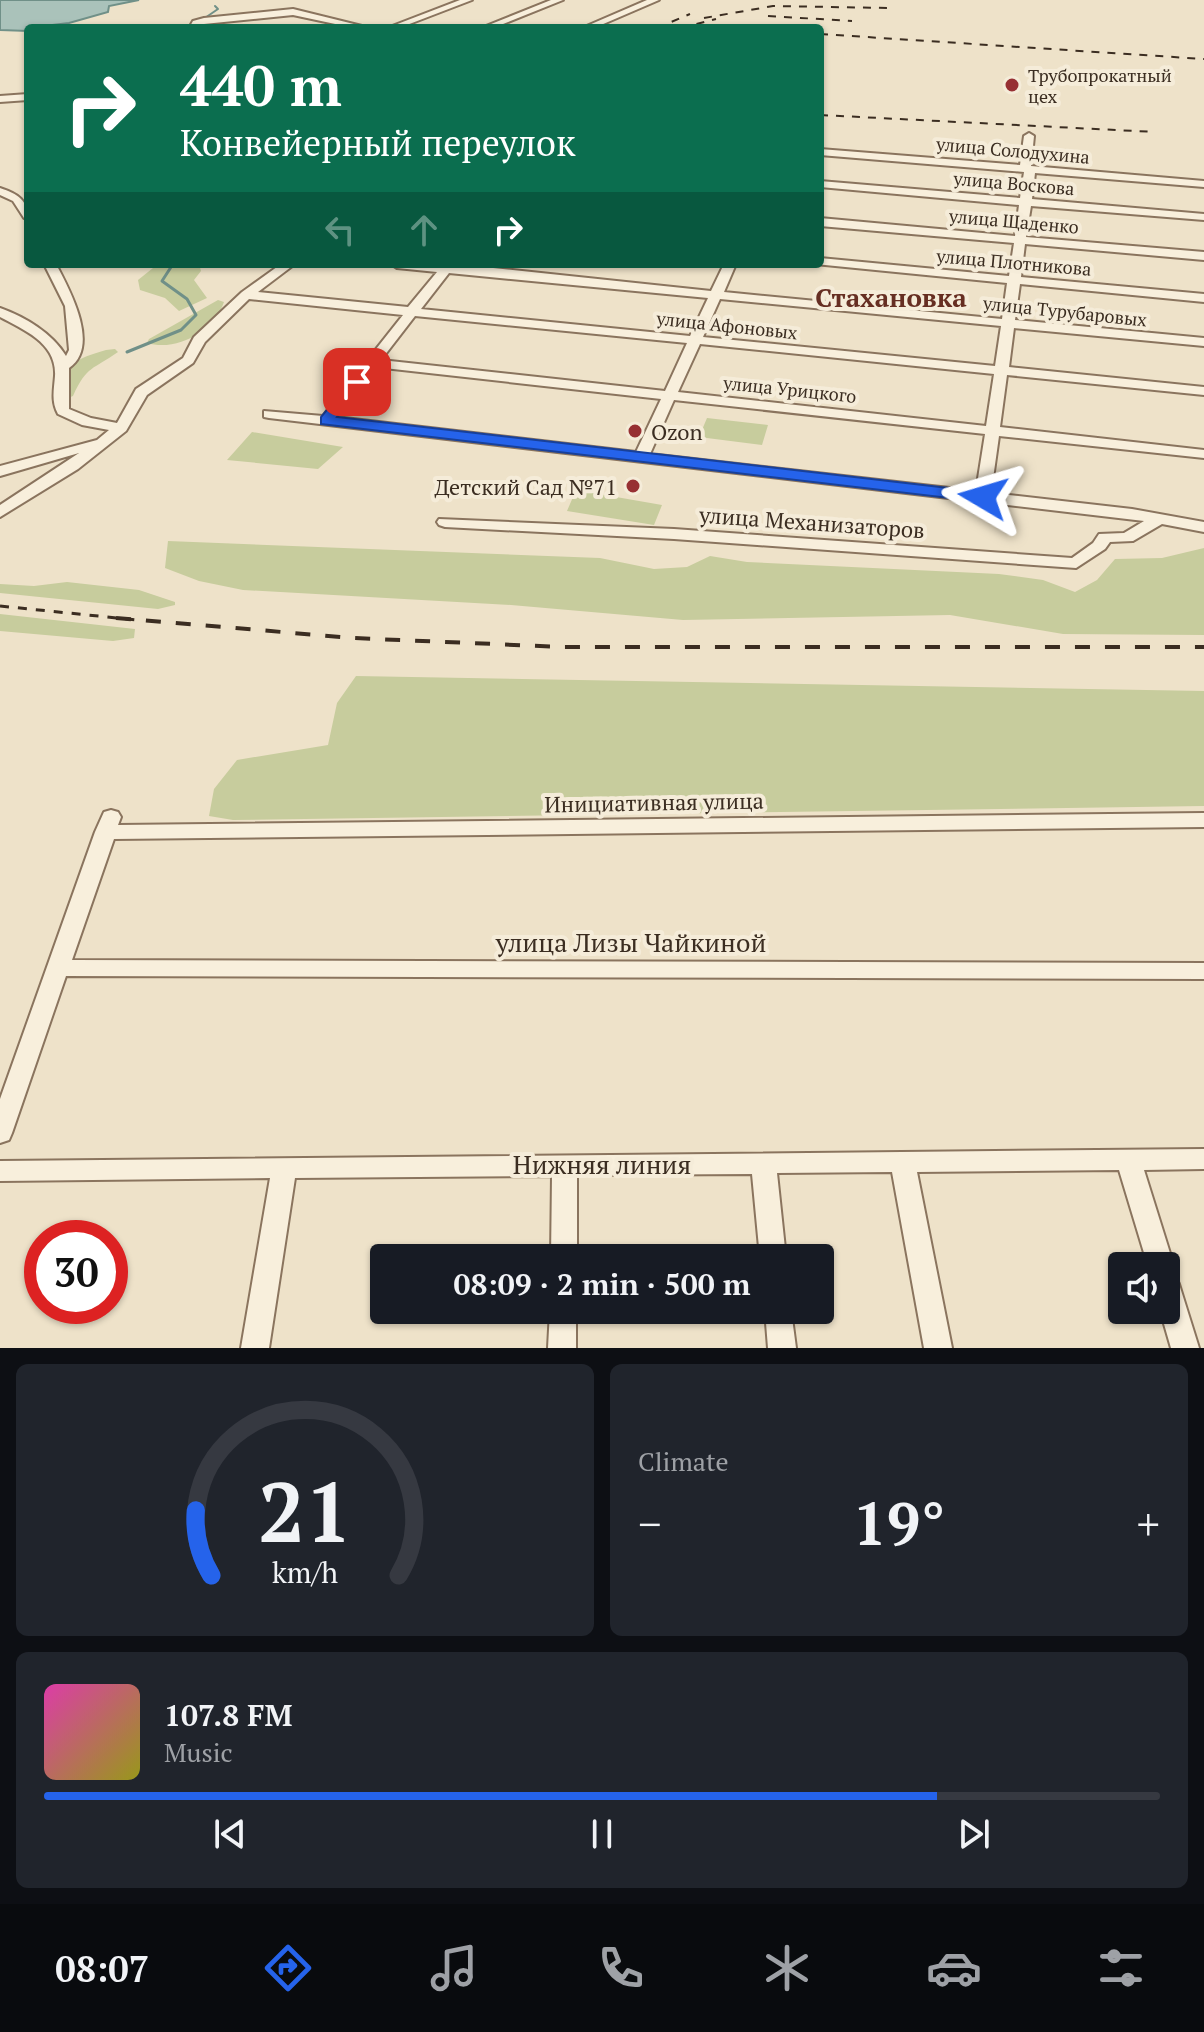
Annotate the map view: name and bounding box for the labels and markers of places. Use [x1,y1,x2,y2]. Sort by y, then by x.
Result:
place label: Трубопрокатный цех [1028,63,1172,108]
marker: Трубопрокатный цех [1003,76,1021,94]
pin [323,348,391,416]
place label: Ozon [651,417,703,446]
marker: Ozon [626,422,644,440]
place label: Детский Сад №71 [434,472,617,501]
marker: Детский Сад №71 [624,477,642,495]

